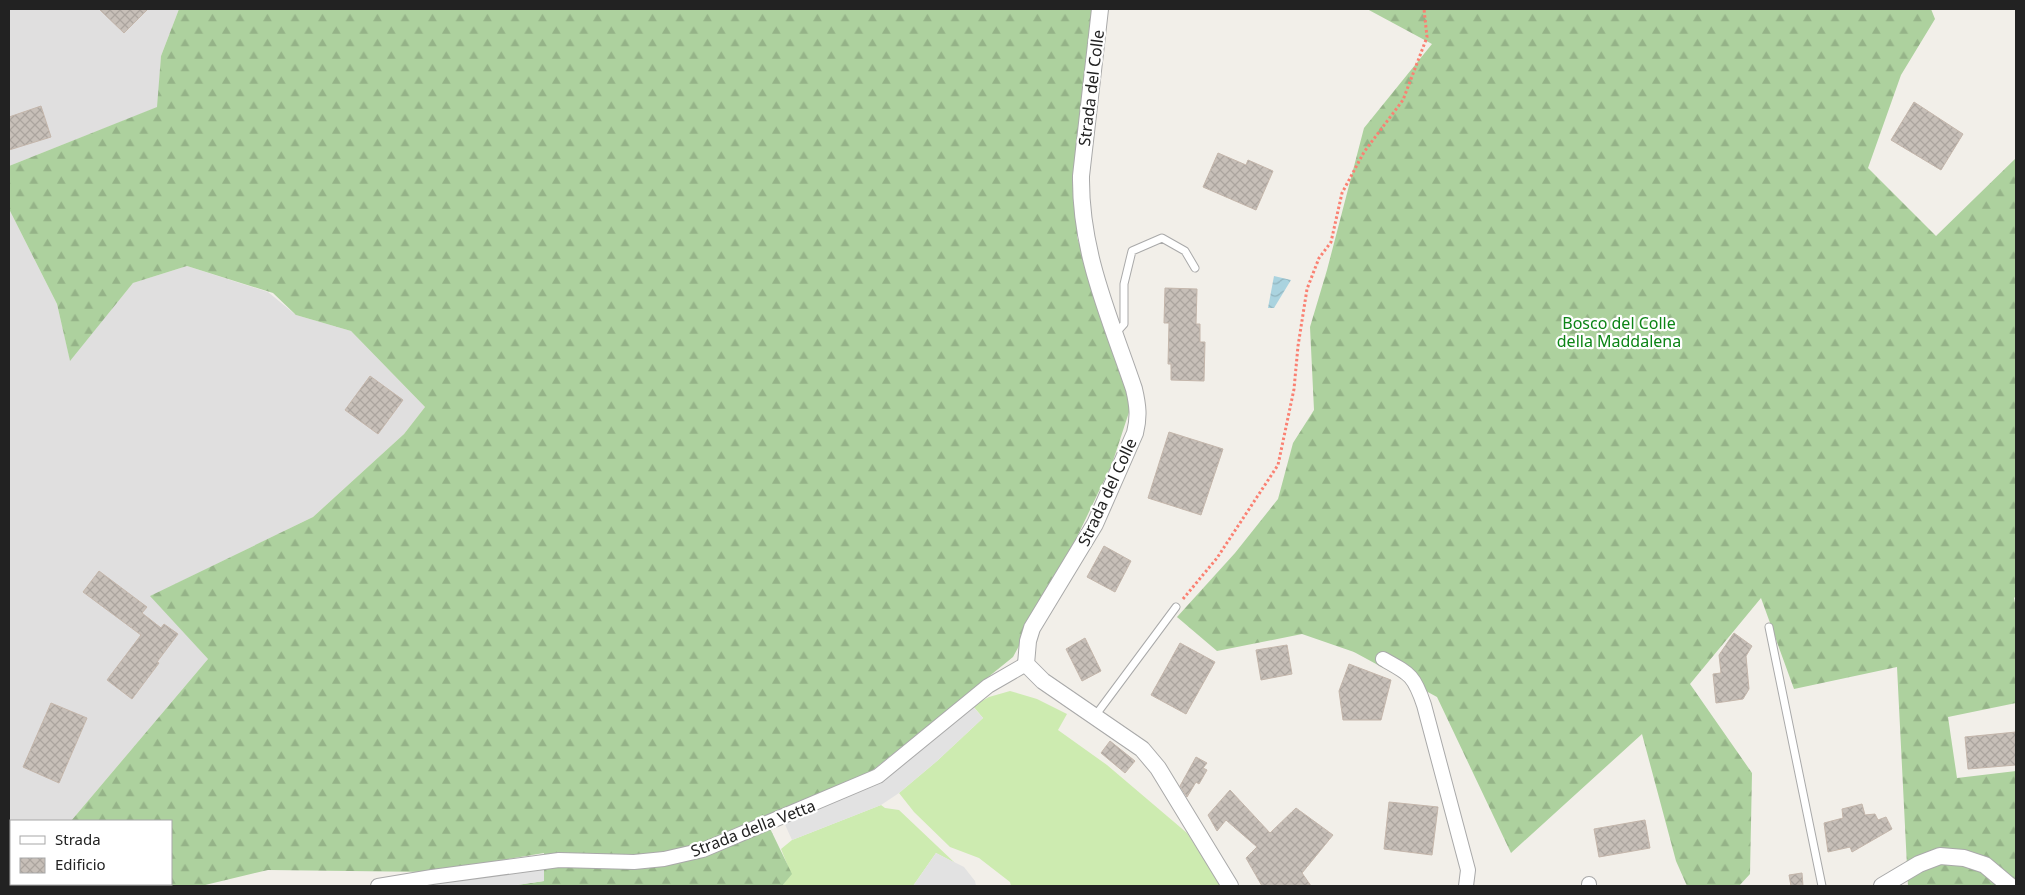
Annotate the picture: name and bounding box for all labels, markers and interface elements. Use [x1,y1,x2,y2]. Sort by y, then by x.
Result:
street label: Strada del Colle [1073,29,1109,147]
park label: Bosco del Colle della Maddalena [1557,312,1681,352]
street label: Strada del Colle [1072,434,1142,550]
street label: Strada della Vetta [687,794,819,862]
legend [10,820,172,885]
text: Strada [55,829,101,849]
text: Edificio [55,854,106,874]

